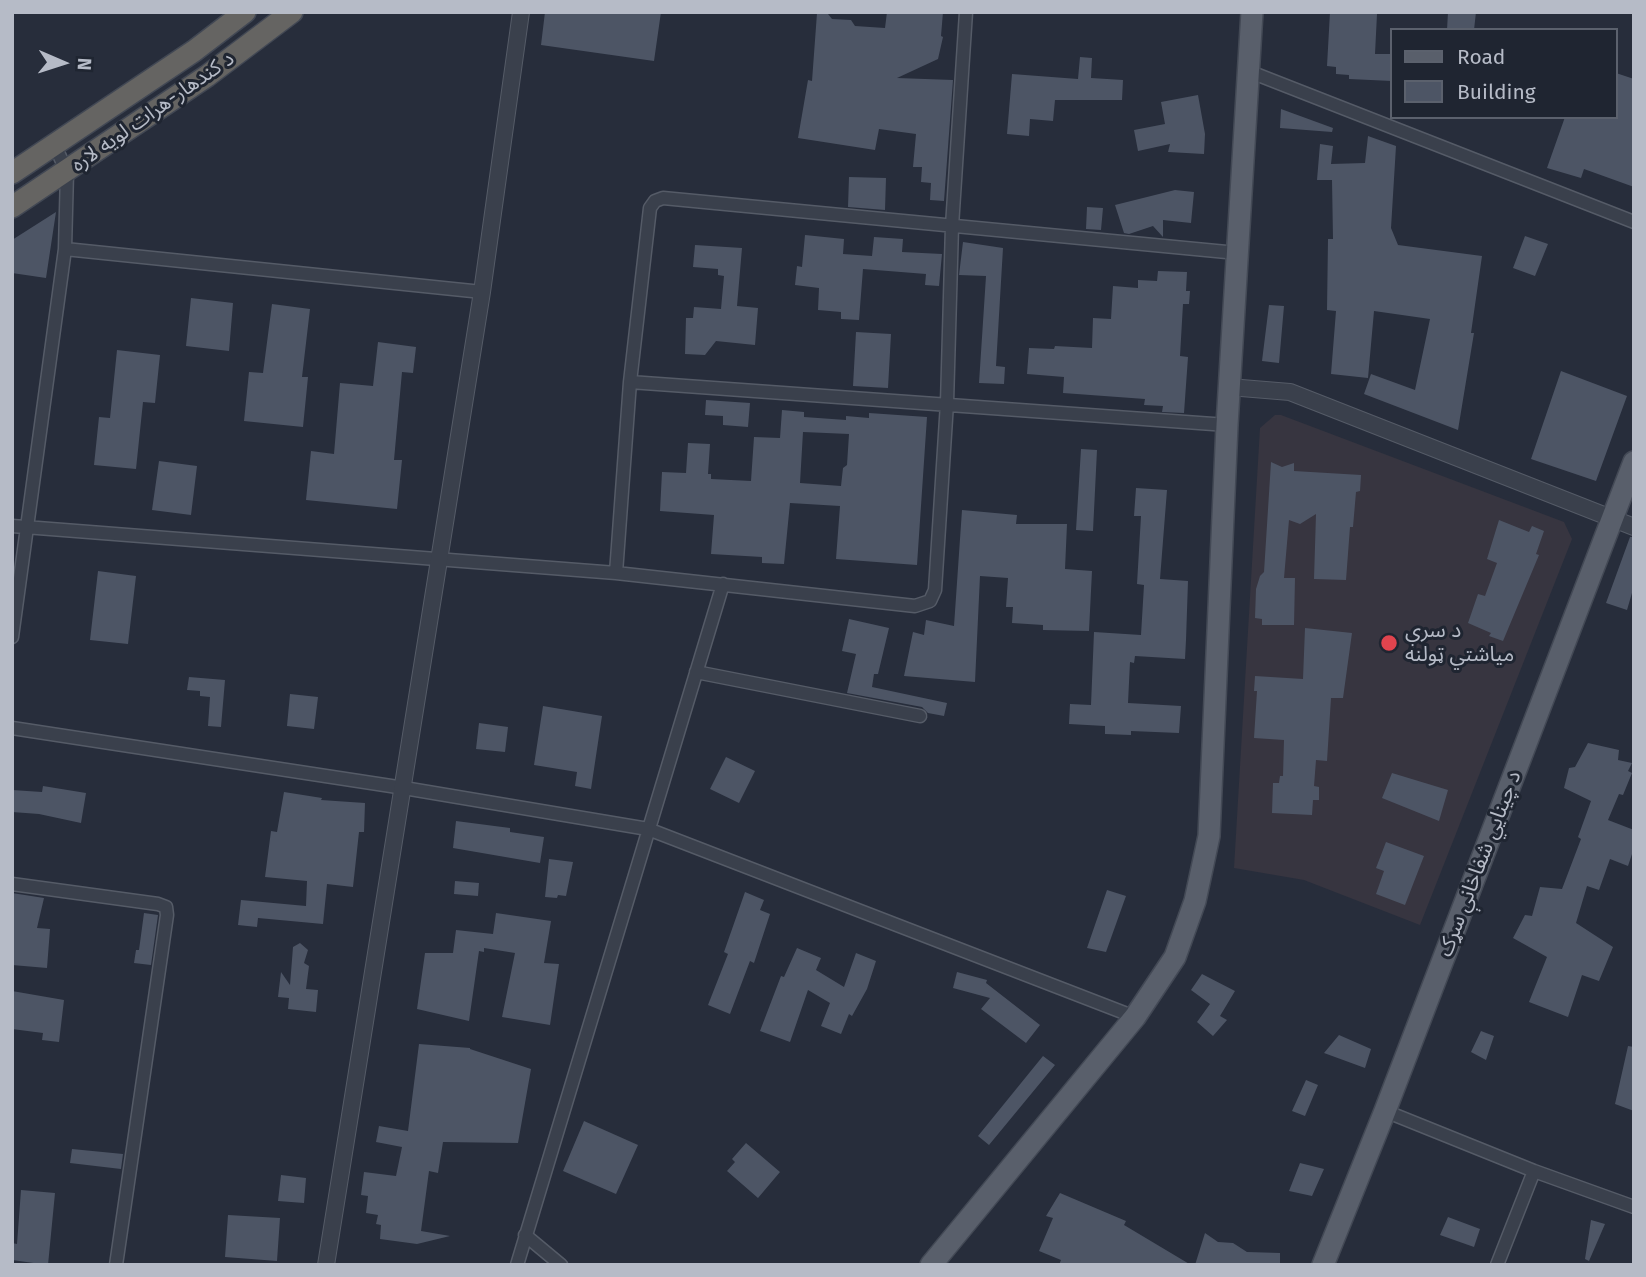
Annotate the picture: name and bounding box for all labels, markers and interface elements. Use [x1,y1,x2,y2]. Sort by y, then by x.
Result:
north arrow [28,28,98,98]
legend [1390,28,1618,119]
text: Road [1457,44,1505,70]
street label: د کندهار-هرات لويه لاره [67,46,239,178]
text: N [73,57,96,71]
text: Building [1457,79,1536,105]
place label: د سرې مياشتي ټولنه [1405,618,1514,668]
marker: د سرې مياشتي ټولنه [1379,633,1399,653]
street label: د چينايي شفاخانې سړک [1433,768,1527,960]

